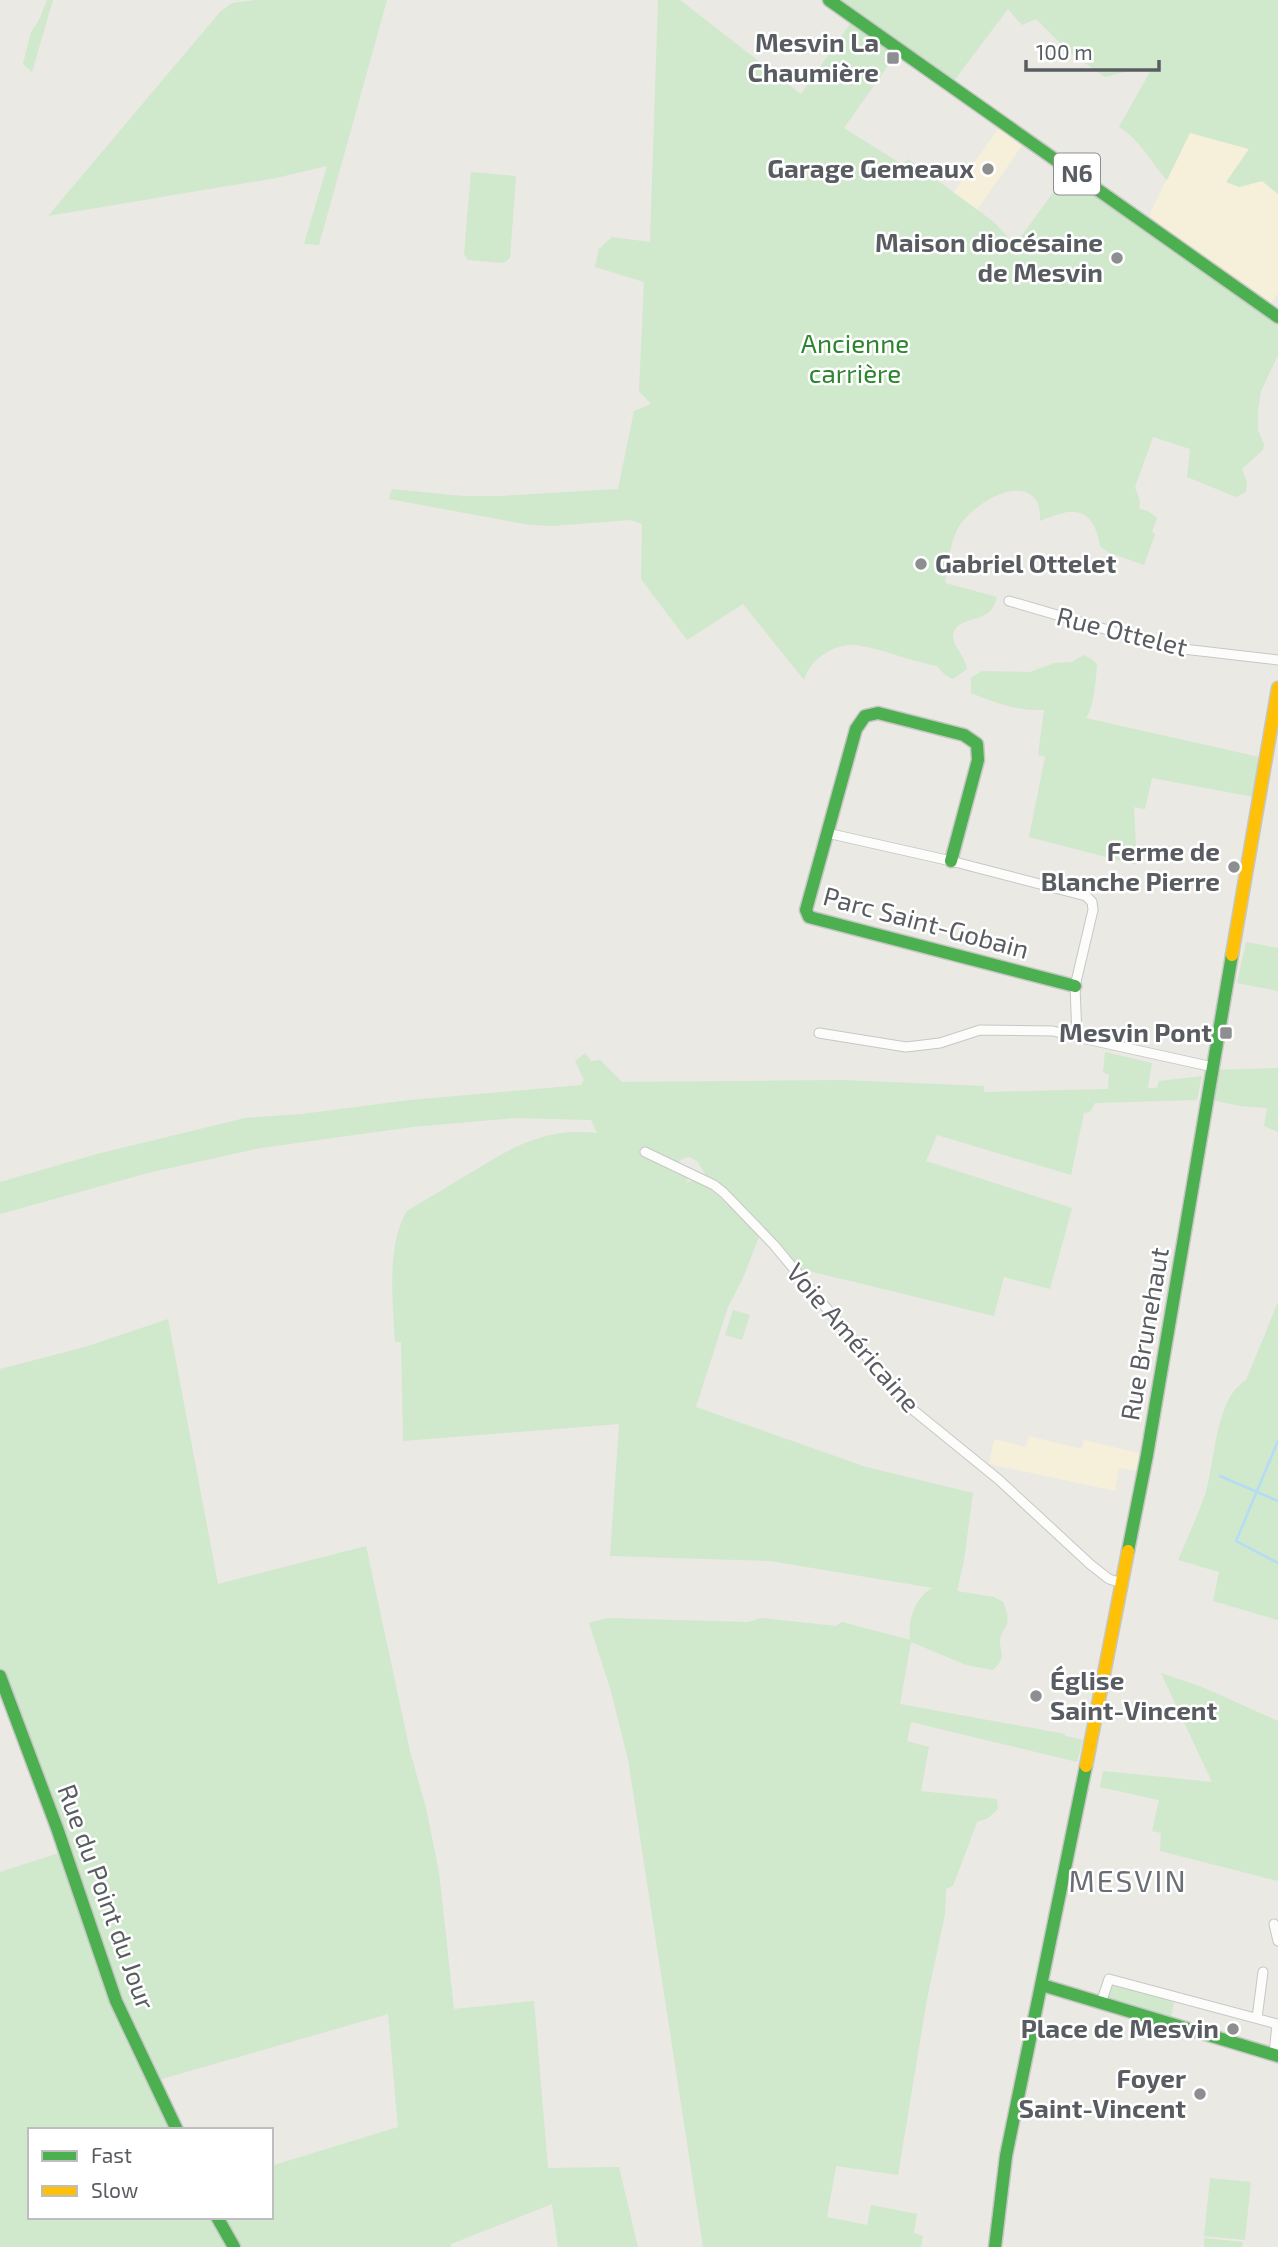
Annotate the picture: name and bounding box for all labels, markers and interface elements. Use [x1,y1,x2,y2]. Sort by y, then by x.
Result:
place label: Mesvin La Chaumière [748,26,879,87]
scale bar [1026,28,1159,72]
text: 100 m [1036,39,1093,64]
marker: Mesvin La Chaumière [885,50,901,66]
place label: Garage Gemeaux [767,152,974,183]
road number: N6 [1054,154,1100,194]
marker: Garage Gemeaux [980,161,996,177]
place label: Maison diocésaine de Mesvin [875,226,1103,287]
marker: Maison diocésaine de Mesvin [1109,250,1125,266]
park label: Ancienne carrière [801,327,909,388]
place label: Gabriel Ottelet [935,547,1117,578]
marker: Gabriel Ottelet [913,556,929,572]
street label: Rue Ottelet [1054,599,1191,662]
place label: Ferme de Blanche Pierre [1041,835,1220,896]
marker: Ferme de Blanche Pierre [1226,859,1242,875]
street label: Parc Saint-Gobain [820,879,1033,964]
place label: Mesvin Pont [1059,1016,1212,1047]
marker: Mesvin Pont [1218,1025,1234,1041]
street label: Rue Brunehaut [1113,1245,1174,1423]
street label: Voie Américaine [781,1256,927,1418]
place label: Église Saint-Vincent [1050,1664,1217,1725]
marker: Église Saint-Vincent [1028,1688,1044,1704]
street label: Rue du Point du Jour [52,1780,163,2013]
district label: MESVIN [1068,1862,1188,1898]
place label: Place de Mesvin [1021,2012,1219,2043]
marker: Place de Mesvin [1225,2021,1241,2037]
place label: Foyer Saint-Vincent [1019,2062,1186,2123]
marker: Foyer Saint-Vincent [1192,2086,1208,2102]
legend [28,2128,273,2219]
text: Fast [91,2142,132,2167]
text: Slow [91,2177,138,2202]

